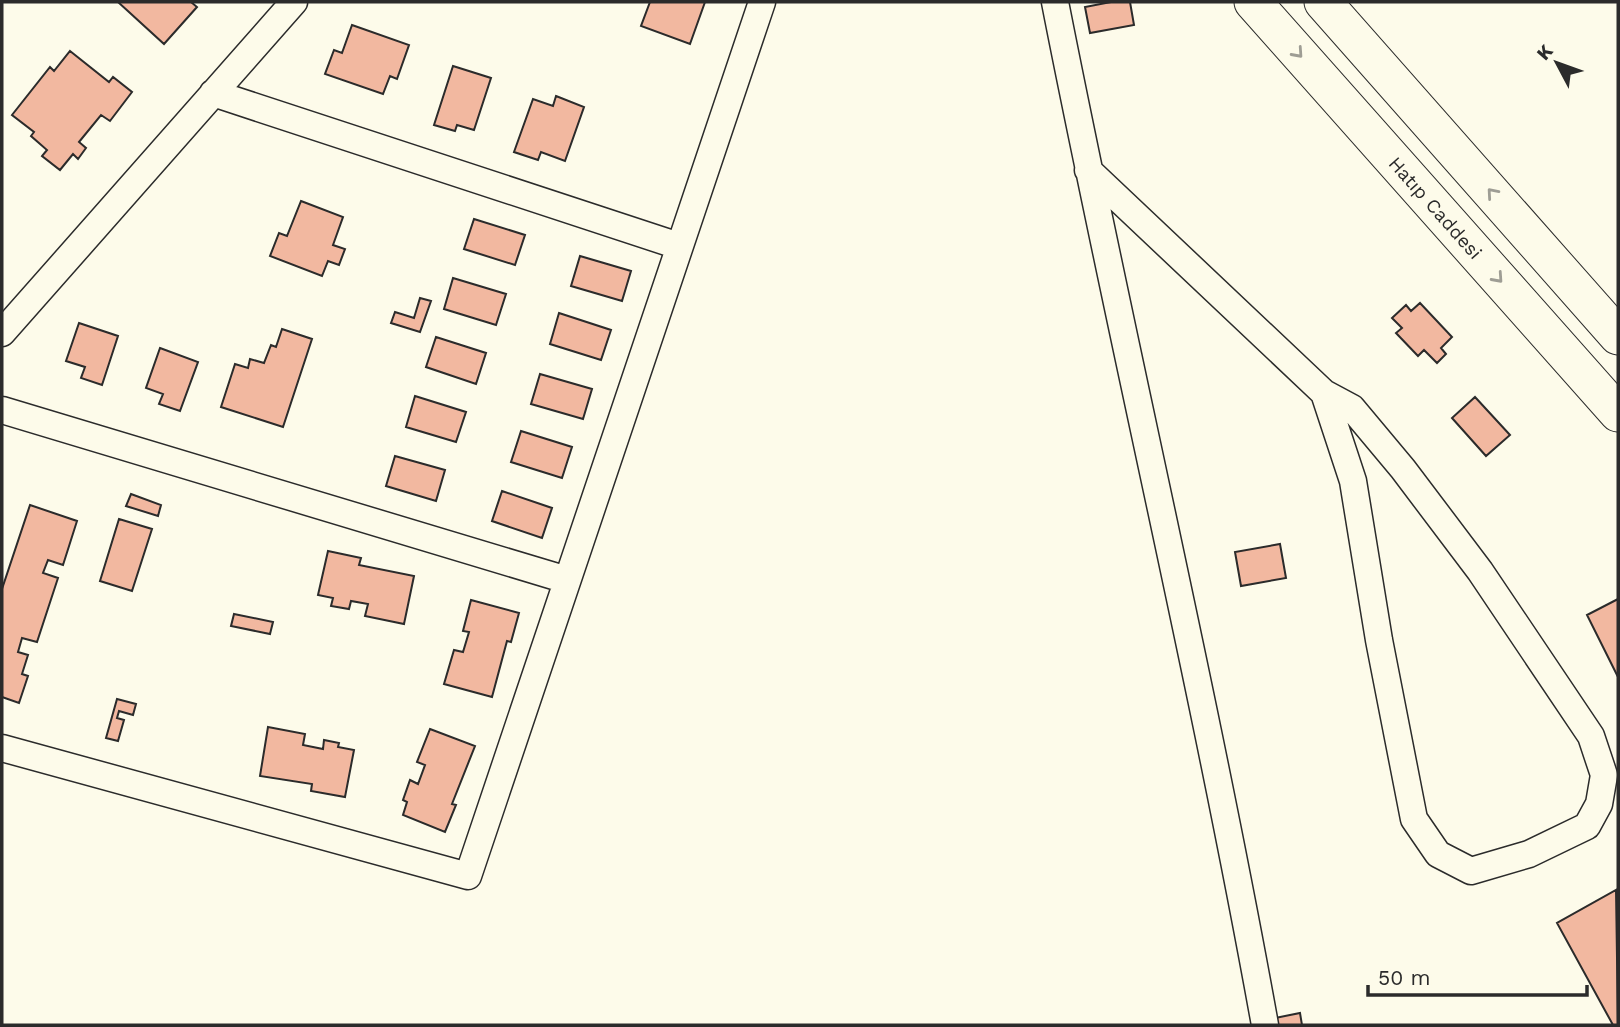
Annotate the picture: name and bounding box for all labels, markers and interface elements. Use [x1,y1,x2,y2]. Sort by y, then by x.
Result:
north arrow [1522,28,1592,98]
text: K [1532,40,1558,65]
one-way arrow [1290,45,1302,58]
street label: Hatıp Caddesi [1384,152,1487,264]
one-way arrow [1488,188,1500,201]
one-way arrow [1490,270,1502,283]
scale bar [1368,954,1587,998]
text: 50 m [1378,965,1430,990]

